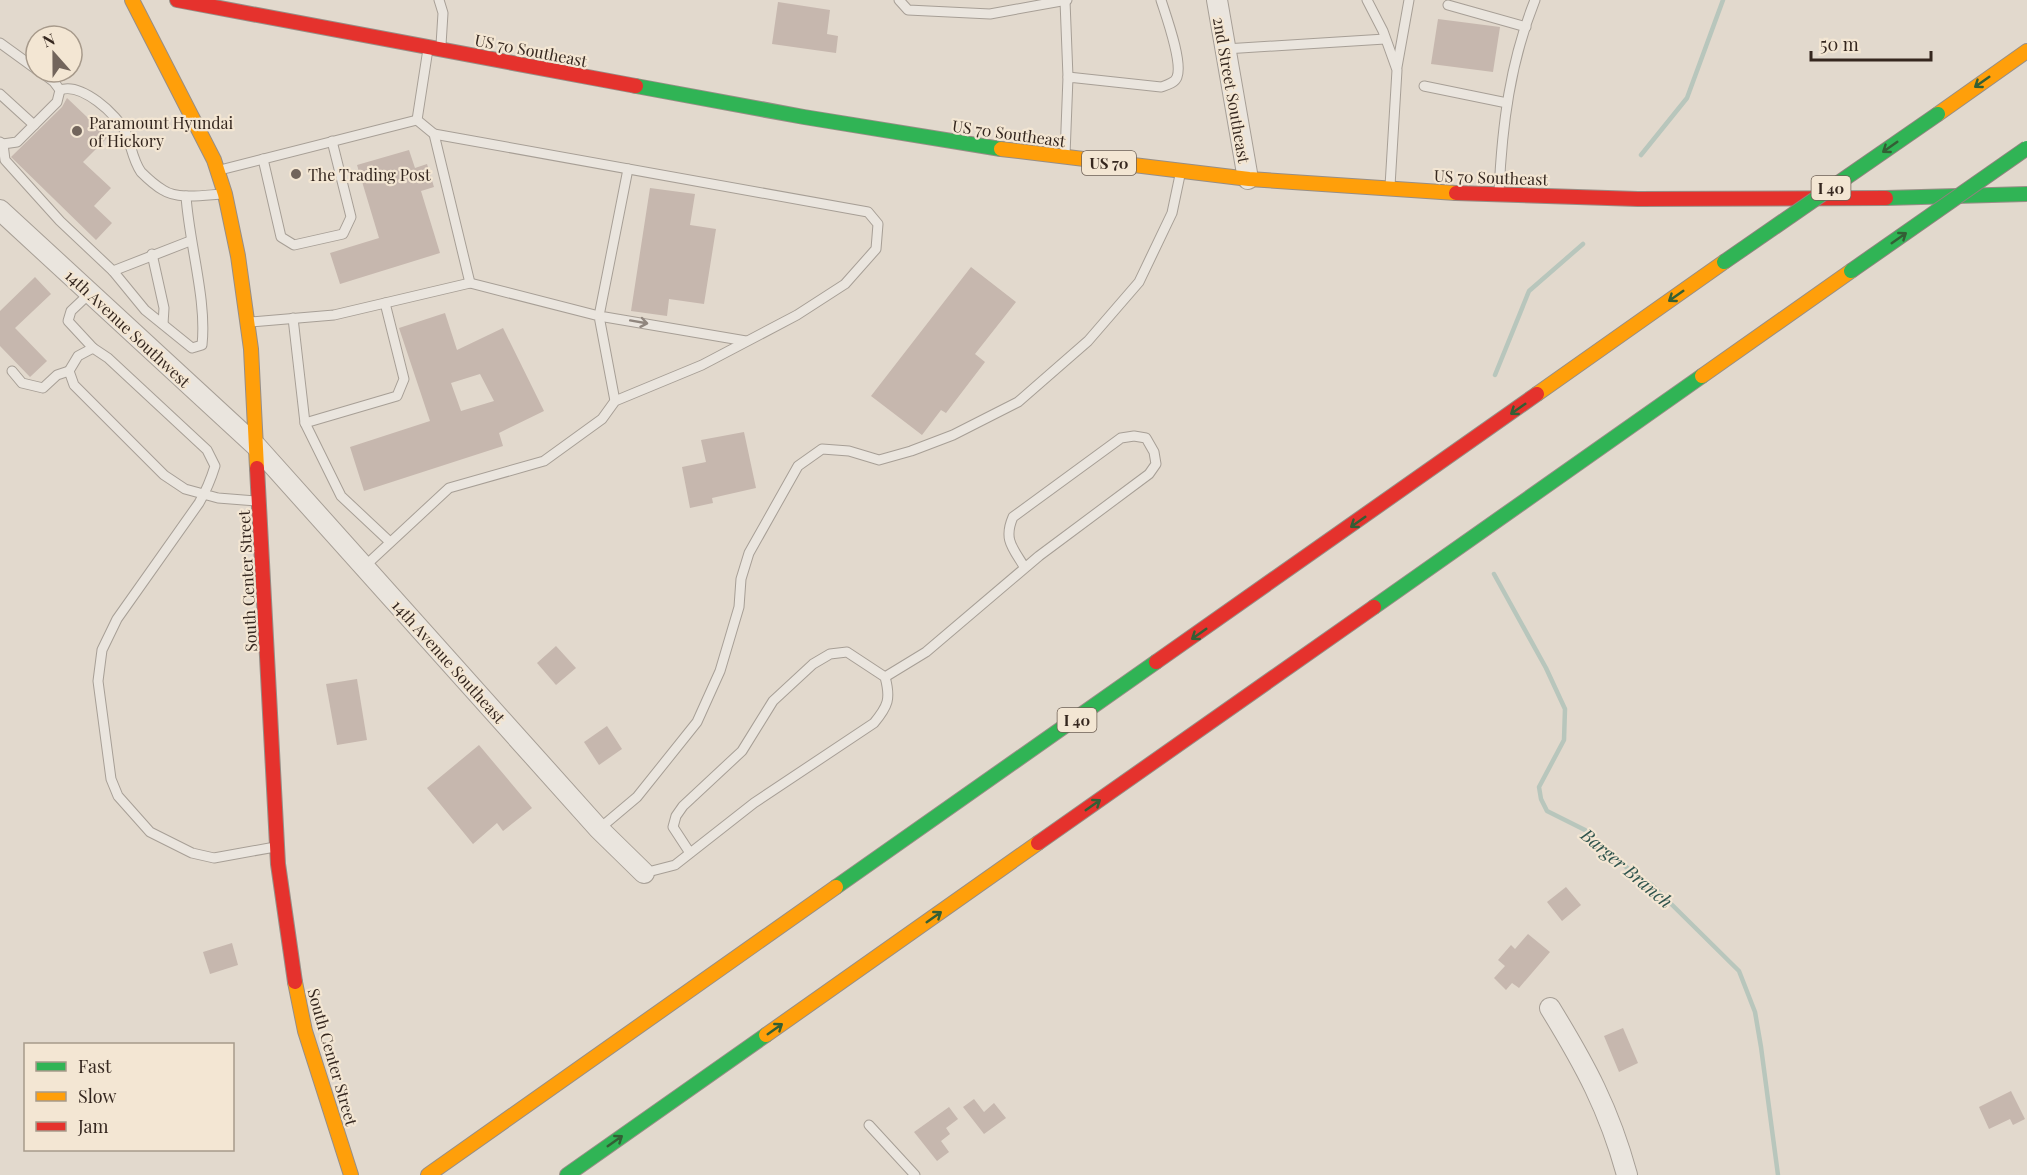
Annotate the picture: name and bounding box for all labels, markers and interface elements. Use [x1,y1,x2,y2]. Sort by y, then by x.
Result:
street label: 2nd Street Southeast [1209,15,1255,165]
north arrow [24,24,84,84]
scale bar [1811,24,1931,62]
text: N [39,27,58,51]
street label: US 70 Southeast [473,29,589,71]
text: 50 m [1820,32,1859,56]
one-way arrow [1975,76,1991,88]
place label: Paramount Hyundai of Hickory [89,112,234,151]
street label: US 70 Southeast [951,115,1067,151]
marker: Paramount Hyundai of Hickory [70,124,84,138]
one-way arrow [1882,141,1898,153]
road number: US 70 [1082,151,1136,175]
place label: The Trading Post [308,164,431,185]
street label: US 70 Southeast [1434,165,1549,189]
marker: The Trading Post [289,167,303,181]
road number: I 40 [1812,176,1850,200]
one-way arrow [1891,232,1907,244]
street label: 14th Avenue Southwest [61,264,195,392]
one-way arrow [1669,290,1685,302]
one-way arrow [628,317,648,328]
one-way arrow [1510,403,1526,416]
street label: South Center Street [233,509,261,652]
one-way arrow [1351,516,1367,528]
street label: 14th Avenue Southeast [388,595,510,728]
one-way arrow [1191,628,1207,640]
road number: I 40 [1058,708,1096,732]
one-way arrow [1085,798,1101,811]
water label: Barger Branch [1575,822,1678,913]
one-way arrow [925,911,942,923]
street label: South Center Street [303,986,363,1128]
one-way arrow [766,1023,782,1035]
legend [24,1043,234,1151]
text: Fast [78,1054,112,1078]
text: Slow [78,1084,116,1108]
text: Jam [77,1114,108,1138]
one-way arrow [607,1135,623,1147]

